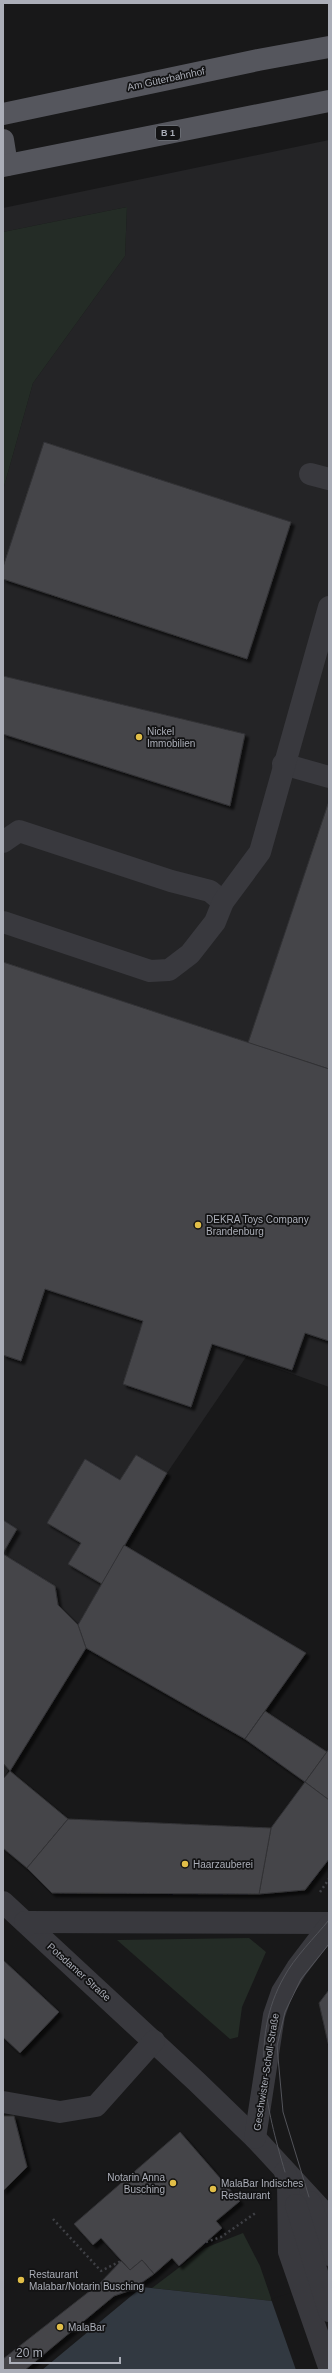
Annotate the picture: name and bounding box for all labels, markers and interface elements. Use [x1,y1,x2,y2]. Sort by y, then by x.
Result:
street label: Am Güterbahnhof [126,65,206,93]
road number: B 1 [156,126,180,140]
place label: Nickel Immobilien [147,726,195,749]
marker: Nickel Immobilien [134,732,144,742]
place label: DEKRA Toys Company Brandenburg [206,1214,309,1237]
marker: DEKRA Toys Company Brandenburg [193,1220,203,1230]
marker: Haarzauberei [180,1859,190,1869]
place label: Haarzauberei [193,1859,253,1870]
street label: Potsdamer Straße [45,1941,113,2004]
street label: Geschwister-Scholl-Straße [251,2012,281,2132]
place label: Notarin Anna Busching [107,2172,165,2195]
marker: Notarin Anna Busching [168,2178,178,2188]
place label: MalaBar Indisches Restaurant [221,2178,303,2201]
marker: MalaBar Indisches Restaurant [208,2184,218,2194]
place label: Restaurant Malabar/Notarin Busching [29,2269,144,2292]
marker: Restaurant Malabar/Notarin Busching [16,2275,26,2285]
marker: MalaBar [55,2322,65,2332]
place label: MalaBar [68,2322,106,2333]
scale bar [10,2339,120,2365]
text: 20 m [16,2346,43,2360]

